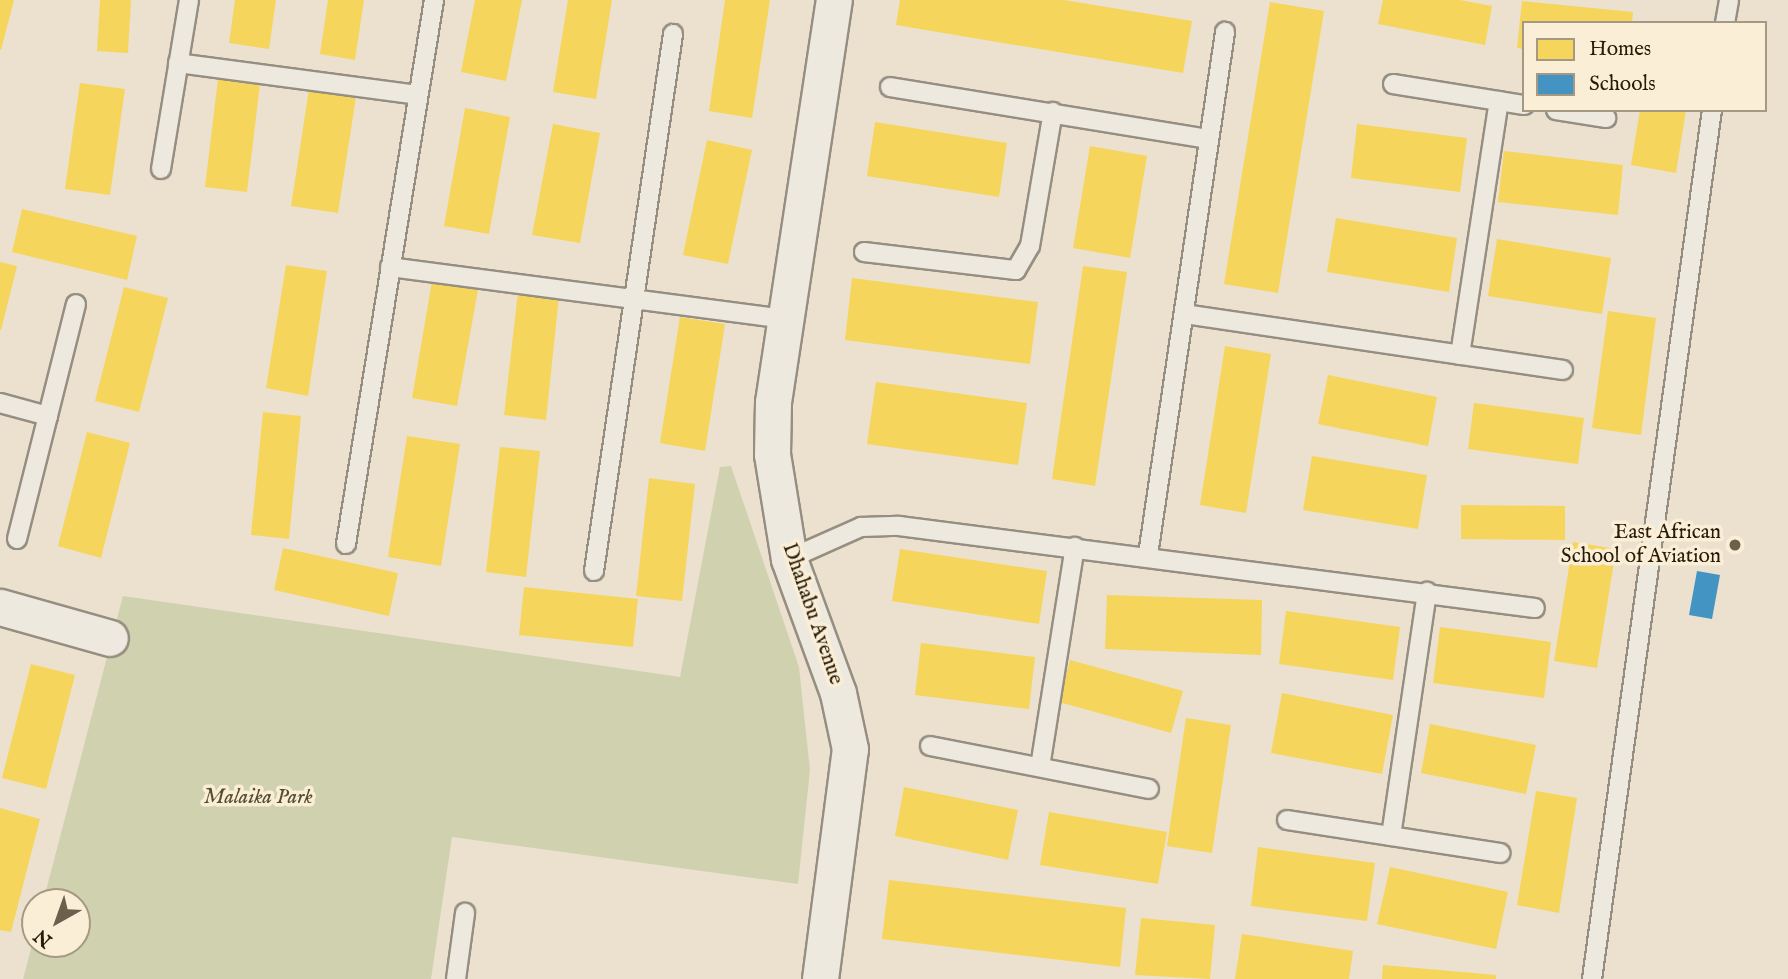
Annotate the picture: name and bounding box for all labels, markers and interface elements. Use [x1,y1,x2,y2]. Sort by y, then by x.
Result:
legend [1522,21,1767,112]
text: Homes [1589,36,1651,63]
text: Schools [1589,71,1656,98]
place label: East African School of Aviation [1561,520,1721,570]
marker: East African School of Aviation [1727,537,1743,553]
street label: Dhahabu Avenue [776,540,848,688]
park label: Malaika Park [203,785,313,811]
north arrow [21,888,91,958]
text: N [30,923,58,952]

